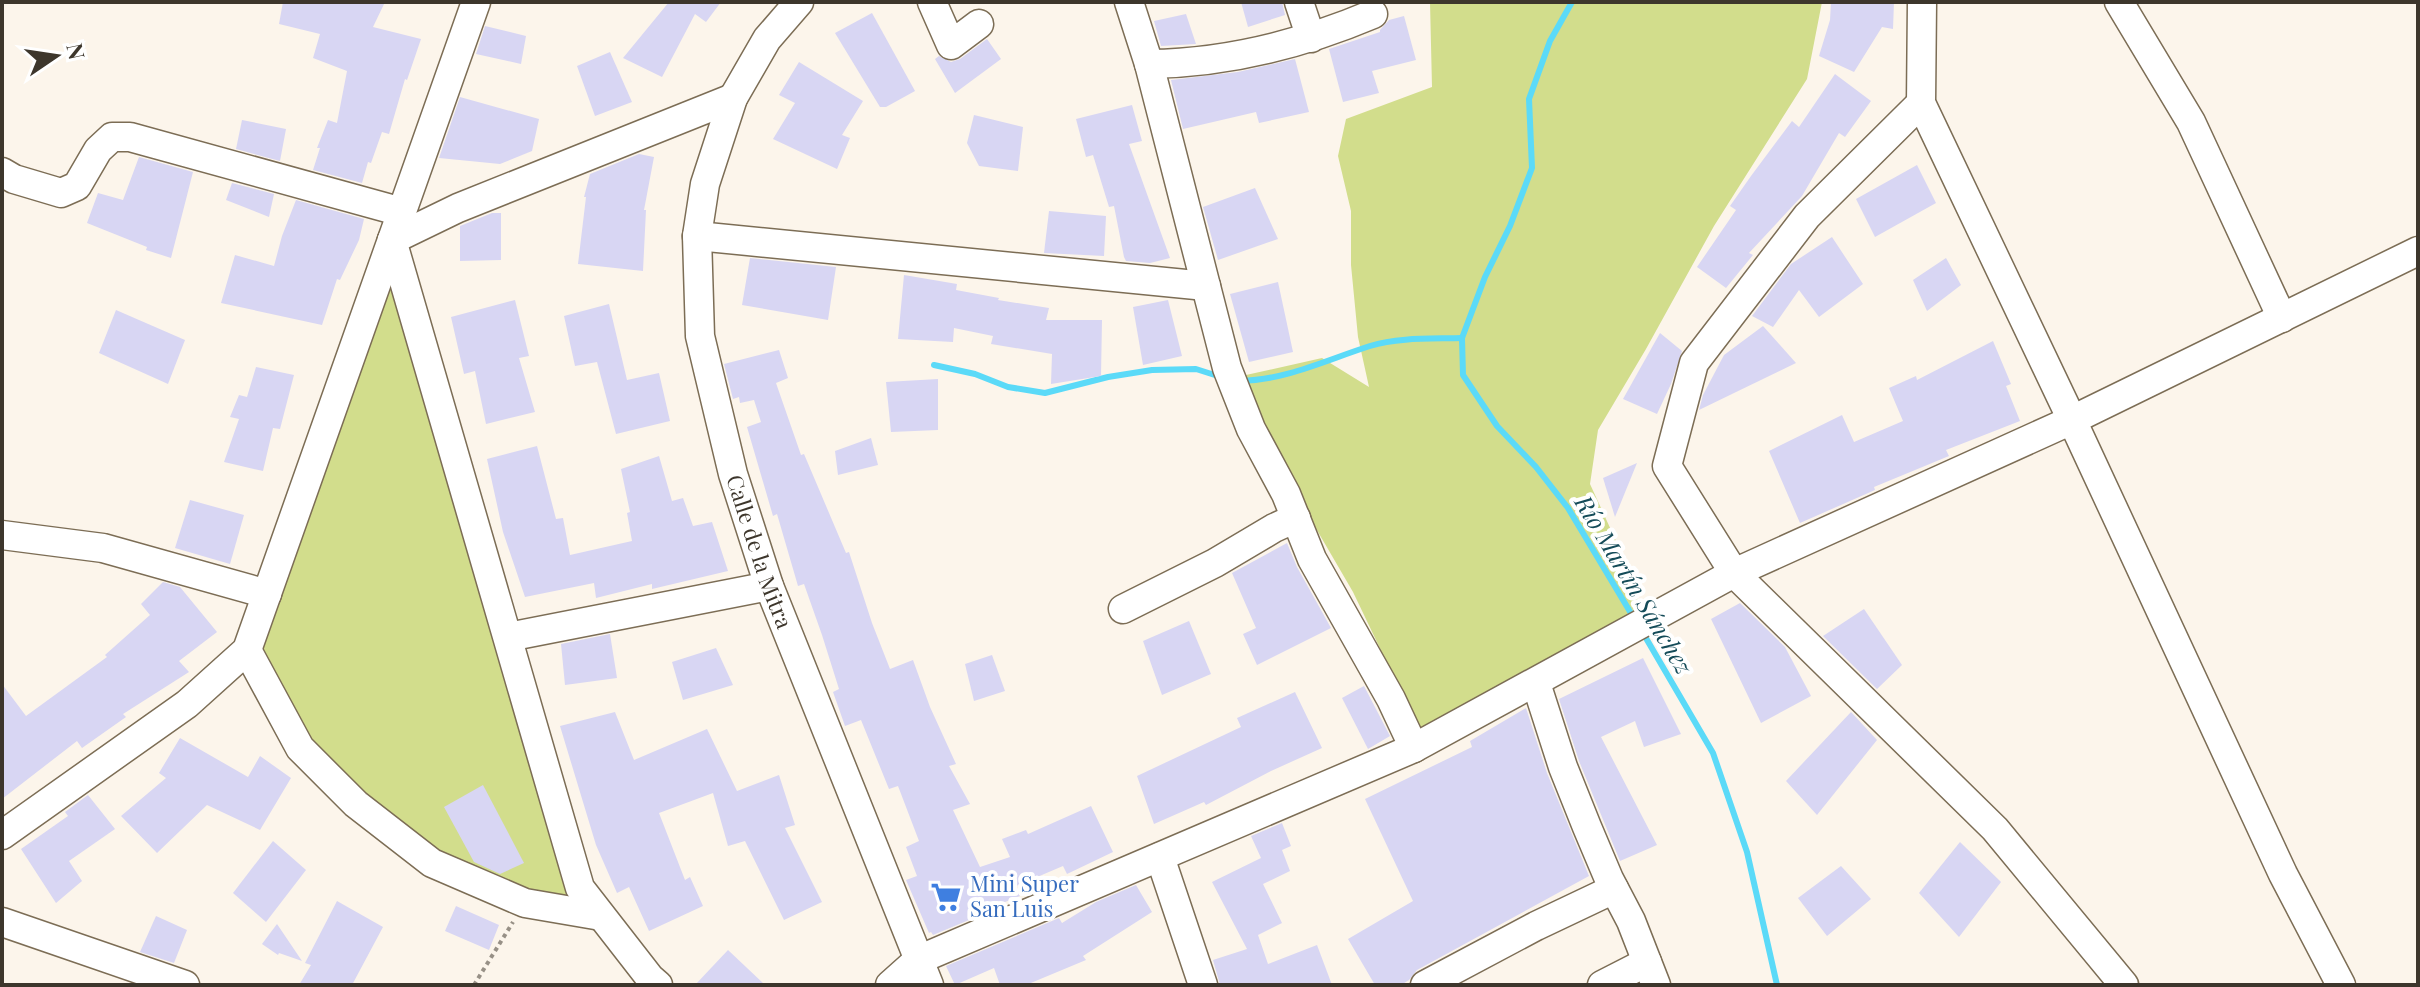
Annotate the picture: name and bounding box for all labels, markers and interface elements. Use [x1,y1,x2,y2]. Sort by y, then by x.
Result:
north arrow [16,16,96,96]
text: N [60,40,93,62]
street label: Calle de la Mitra [720,471,800,633]
water label: Río Martín Sánchez [1568,488,1701,680]
place label: Mini Super San Luis [970,868,1079,923]
supermarket icon: Mini Super San Luis [929,880,963,914]

